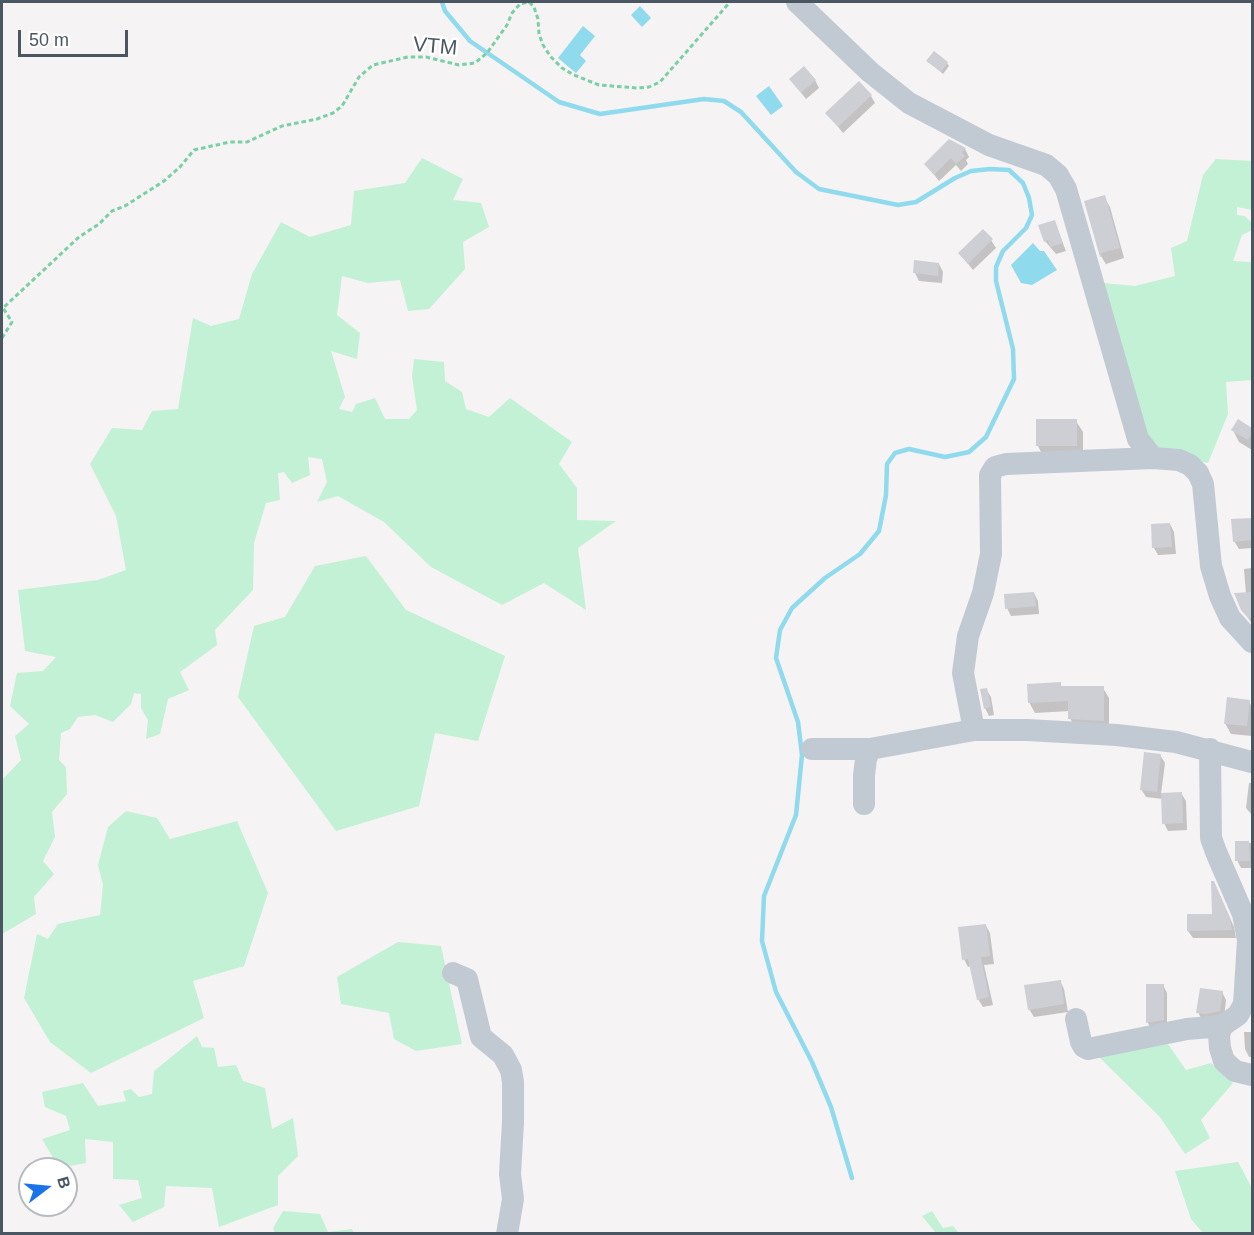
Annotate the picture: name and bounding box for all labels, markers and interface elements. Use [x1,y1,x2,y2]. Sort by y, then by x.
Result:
scale bar [21,18,130,56]
text: 50 m [29,30,69,50]
street label: VTM [412,33,458,61]
north arrow [18,1157,78,1217]
text: B [54,1175,74,1190]

